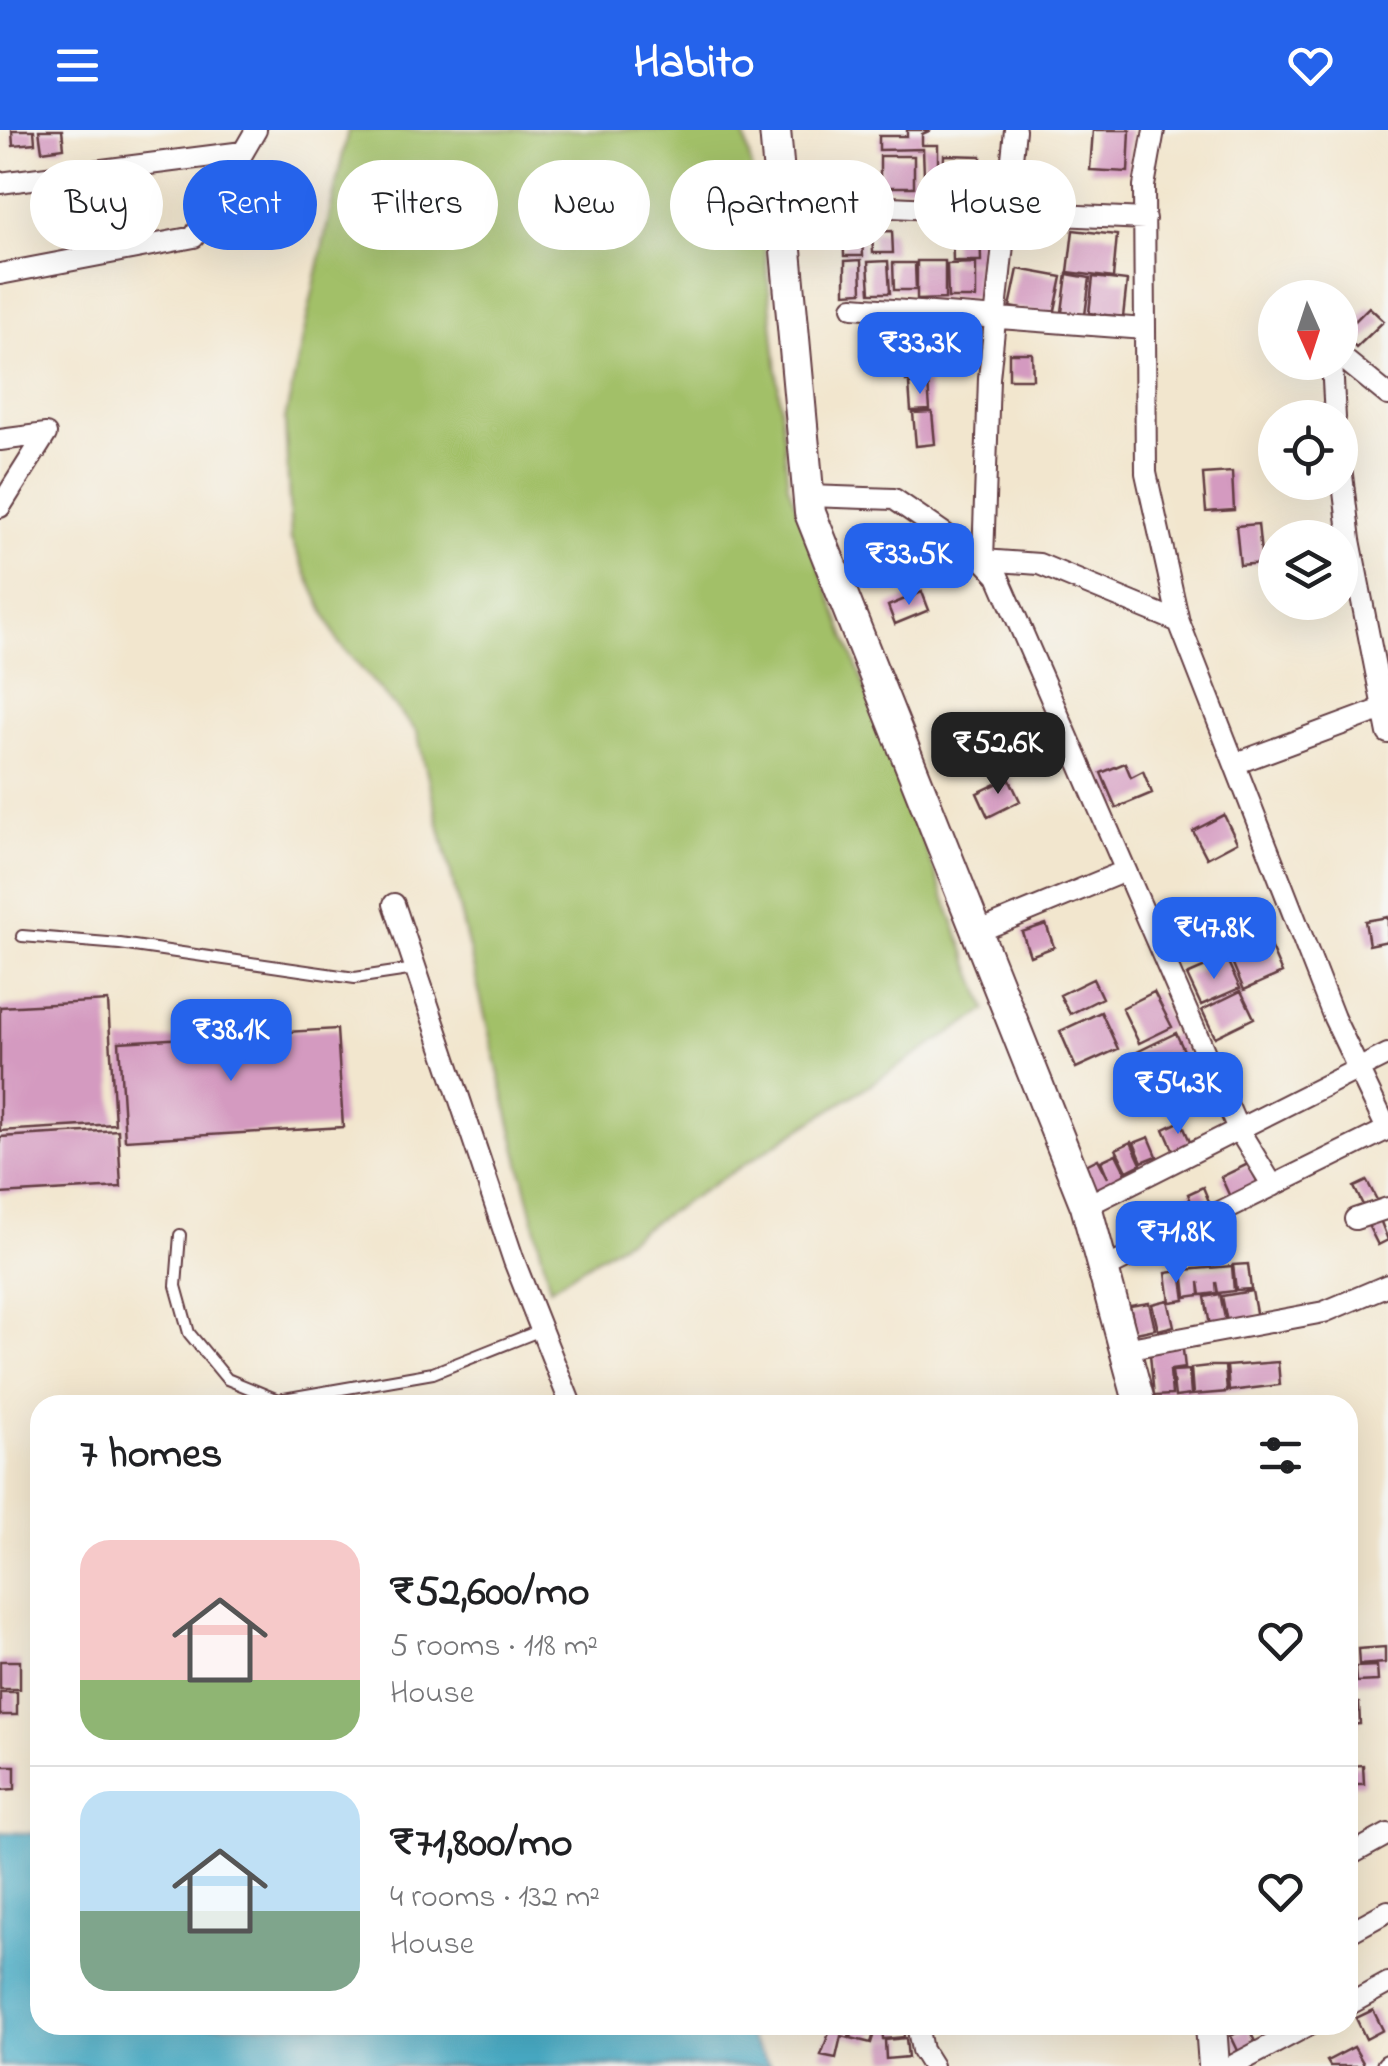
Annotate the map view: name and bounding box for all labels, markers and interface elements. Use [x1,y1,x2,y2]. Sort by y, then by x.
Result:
text: Habito [634,32,754,98]
icon: menu [50,38,105,93]
icon: heart [1283,38,1338,93]
chip: Buy [30,160,163,250]
chip: Rent [183,160,317,250]
chip: Filters [337,160,498,250]
chip: New [518,160,650,250]
chip: Apartment [670,160,894,250]
chip: House [914,160,1076,250]
north arrow [1258,280,1358,380]
map controls [1258,280,1358,620]
pin: ₹33.3K [839,312,1001,397]
text: ₹33.3K [880,321,960,368]
button: locate [1258,400,1358,500]
button: layers [1258,520,1358,620]
pin: ₹33.5K [828,523,990,608]
text: ₹33.5K [866,532,952,579]
pin: ₹52.6K [917,712,1079,797]
text: ₹52.6K [953,721,1043,768]
pin: ₹47.8K [1133,897,1295,982]
text: ₹47.8K [1174,906,1254,953]
pin: ₹38.1K [150,999,312,1084]
text: ₹38.1K [193,1008,269,1055]
pin: ₹54.3K [1097,1052,1259,1137]
text: ₹54.3K [1135,1061,1221,1108]
pin: ₹71.8K [1095,1201,1257,1286]
text: ₹71.8K [1138,1210,1214,1257]
text: 7 homes [80,1425,222,1486]
icon: filters [1253,1428,1308,1483]
text: ₹52,600/mo [390,1563,590,1624]
icon: home [160,1580,280,1700]
icon: heart [1253,1613,1308,1668]
text: 5 rooms · 118 m² [390,1624,598,1671]
text: House [390,1671,474,1718]
text: ₹71,800/mo [390,1814,573,1875]
icon: home [160,1831,280,1951]
icon: heart [1253,1864,1308,1919]
text: 4 rooms · 132 m² [390,1875,600,1922]
text: House [390,1922,474,1969]

